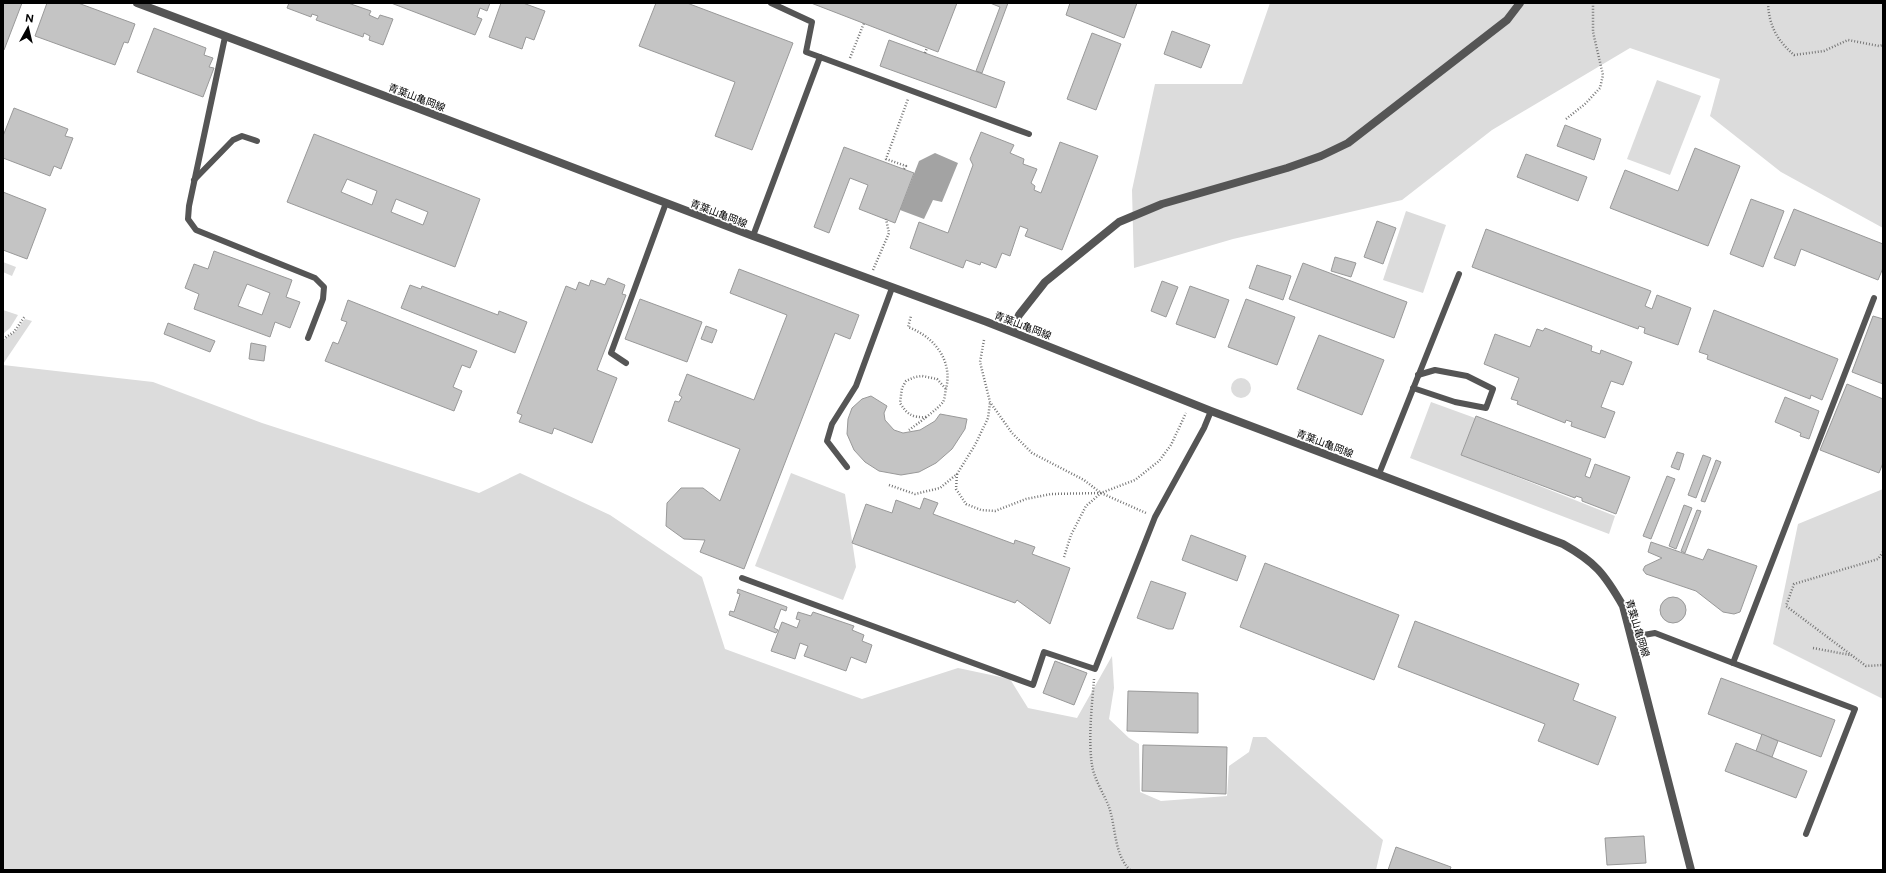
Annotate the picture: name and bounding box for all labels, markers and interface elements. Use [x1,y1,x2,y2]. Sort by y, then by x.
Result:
north arrow [8,8,48,48]
text: N [24,12,34,26]
street label: 青葉山亀岡線 [386,81,447,114]
street label: 青葉山亀岡線 [688,197,749,230]
street label: 青葉山亀岡線 [992,309,1053,342]
street label: 青葉山亀岡線 [1294,427,1355,460]
street label: 青葉山亀岡線 [1623,598,1653,659]

